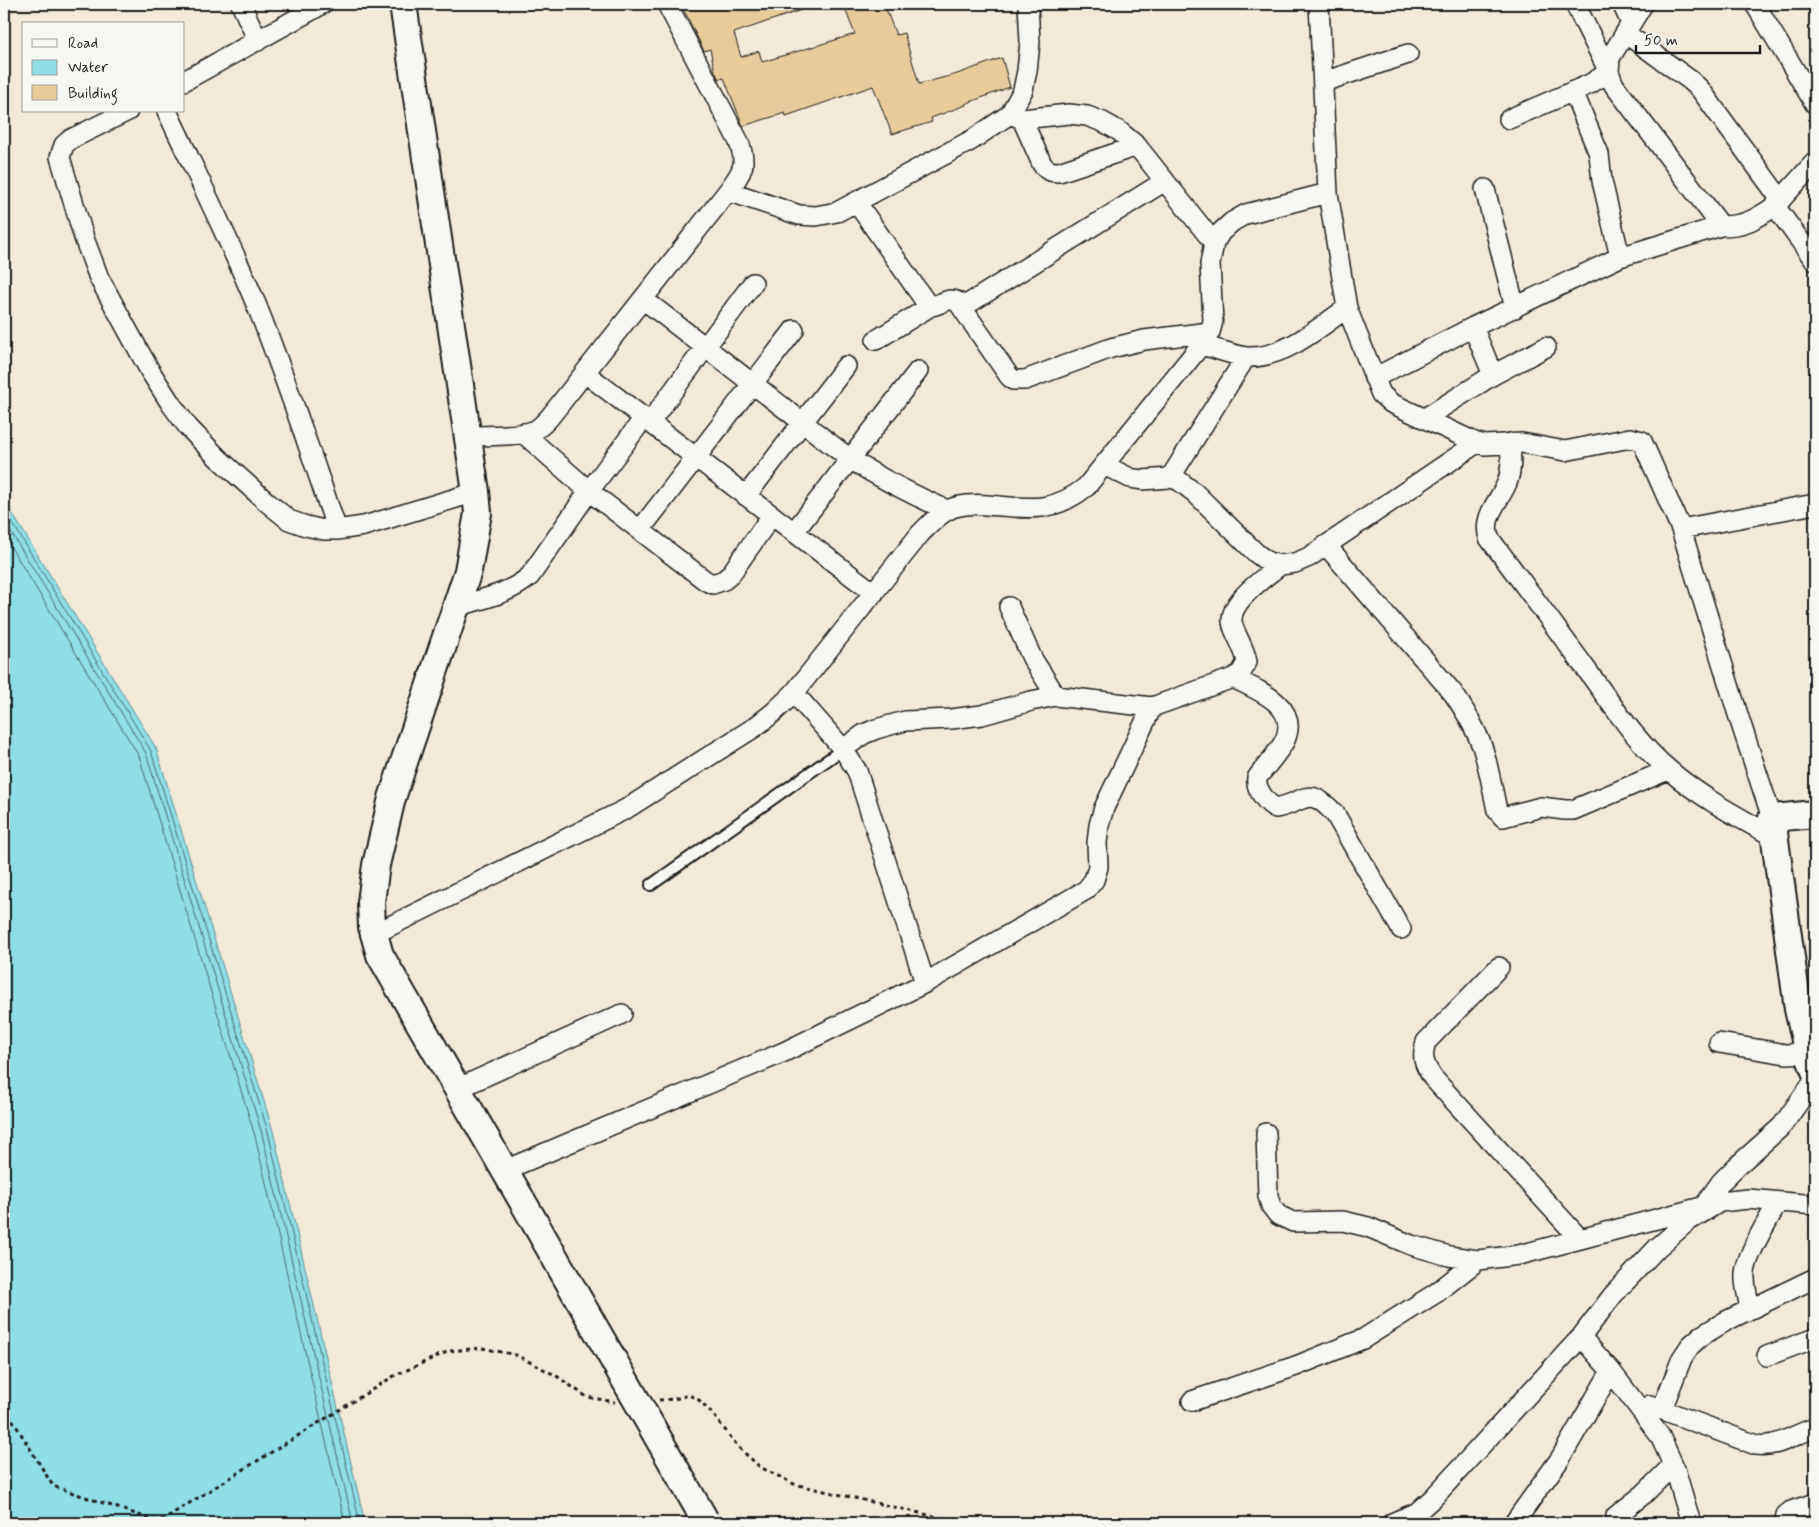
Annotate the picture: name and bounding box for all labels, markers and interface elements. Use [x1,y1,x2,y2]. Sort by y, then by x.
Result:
legend [22,22,185,112]
scale bar [1636,22,1760,54]
text: 50 m [1644,31,1678,51]
text: Road [68,34,98,54]
text: Water [68,58,108,78]
text: Building [68,84,118,105]

